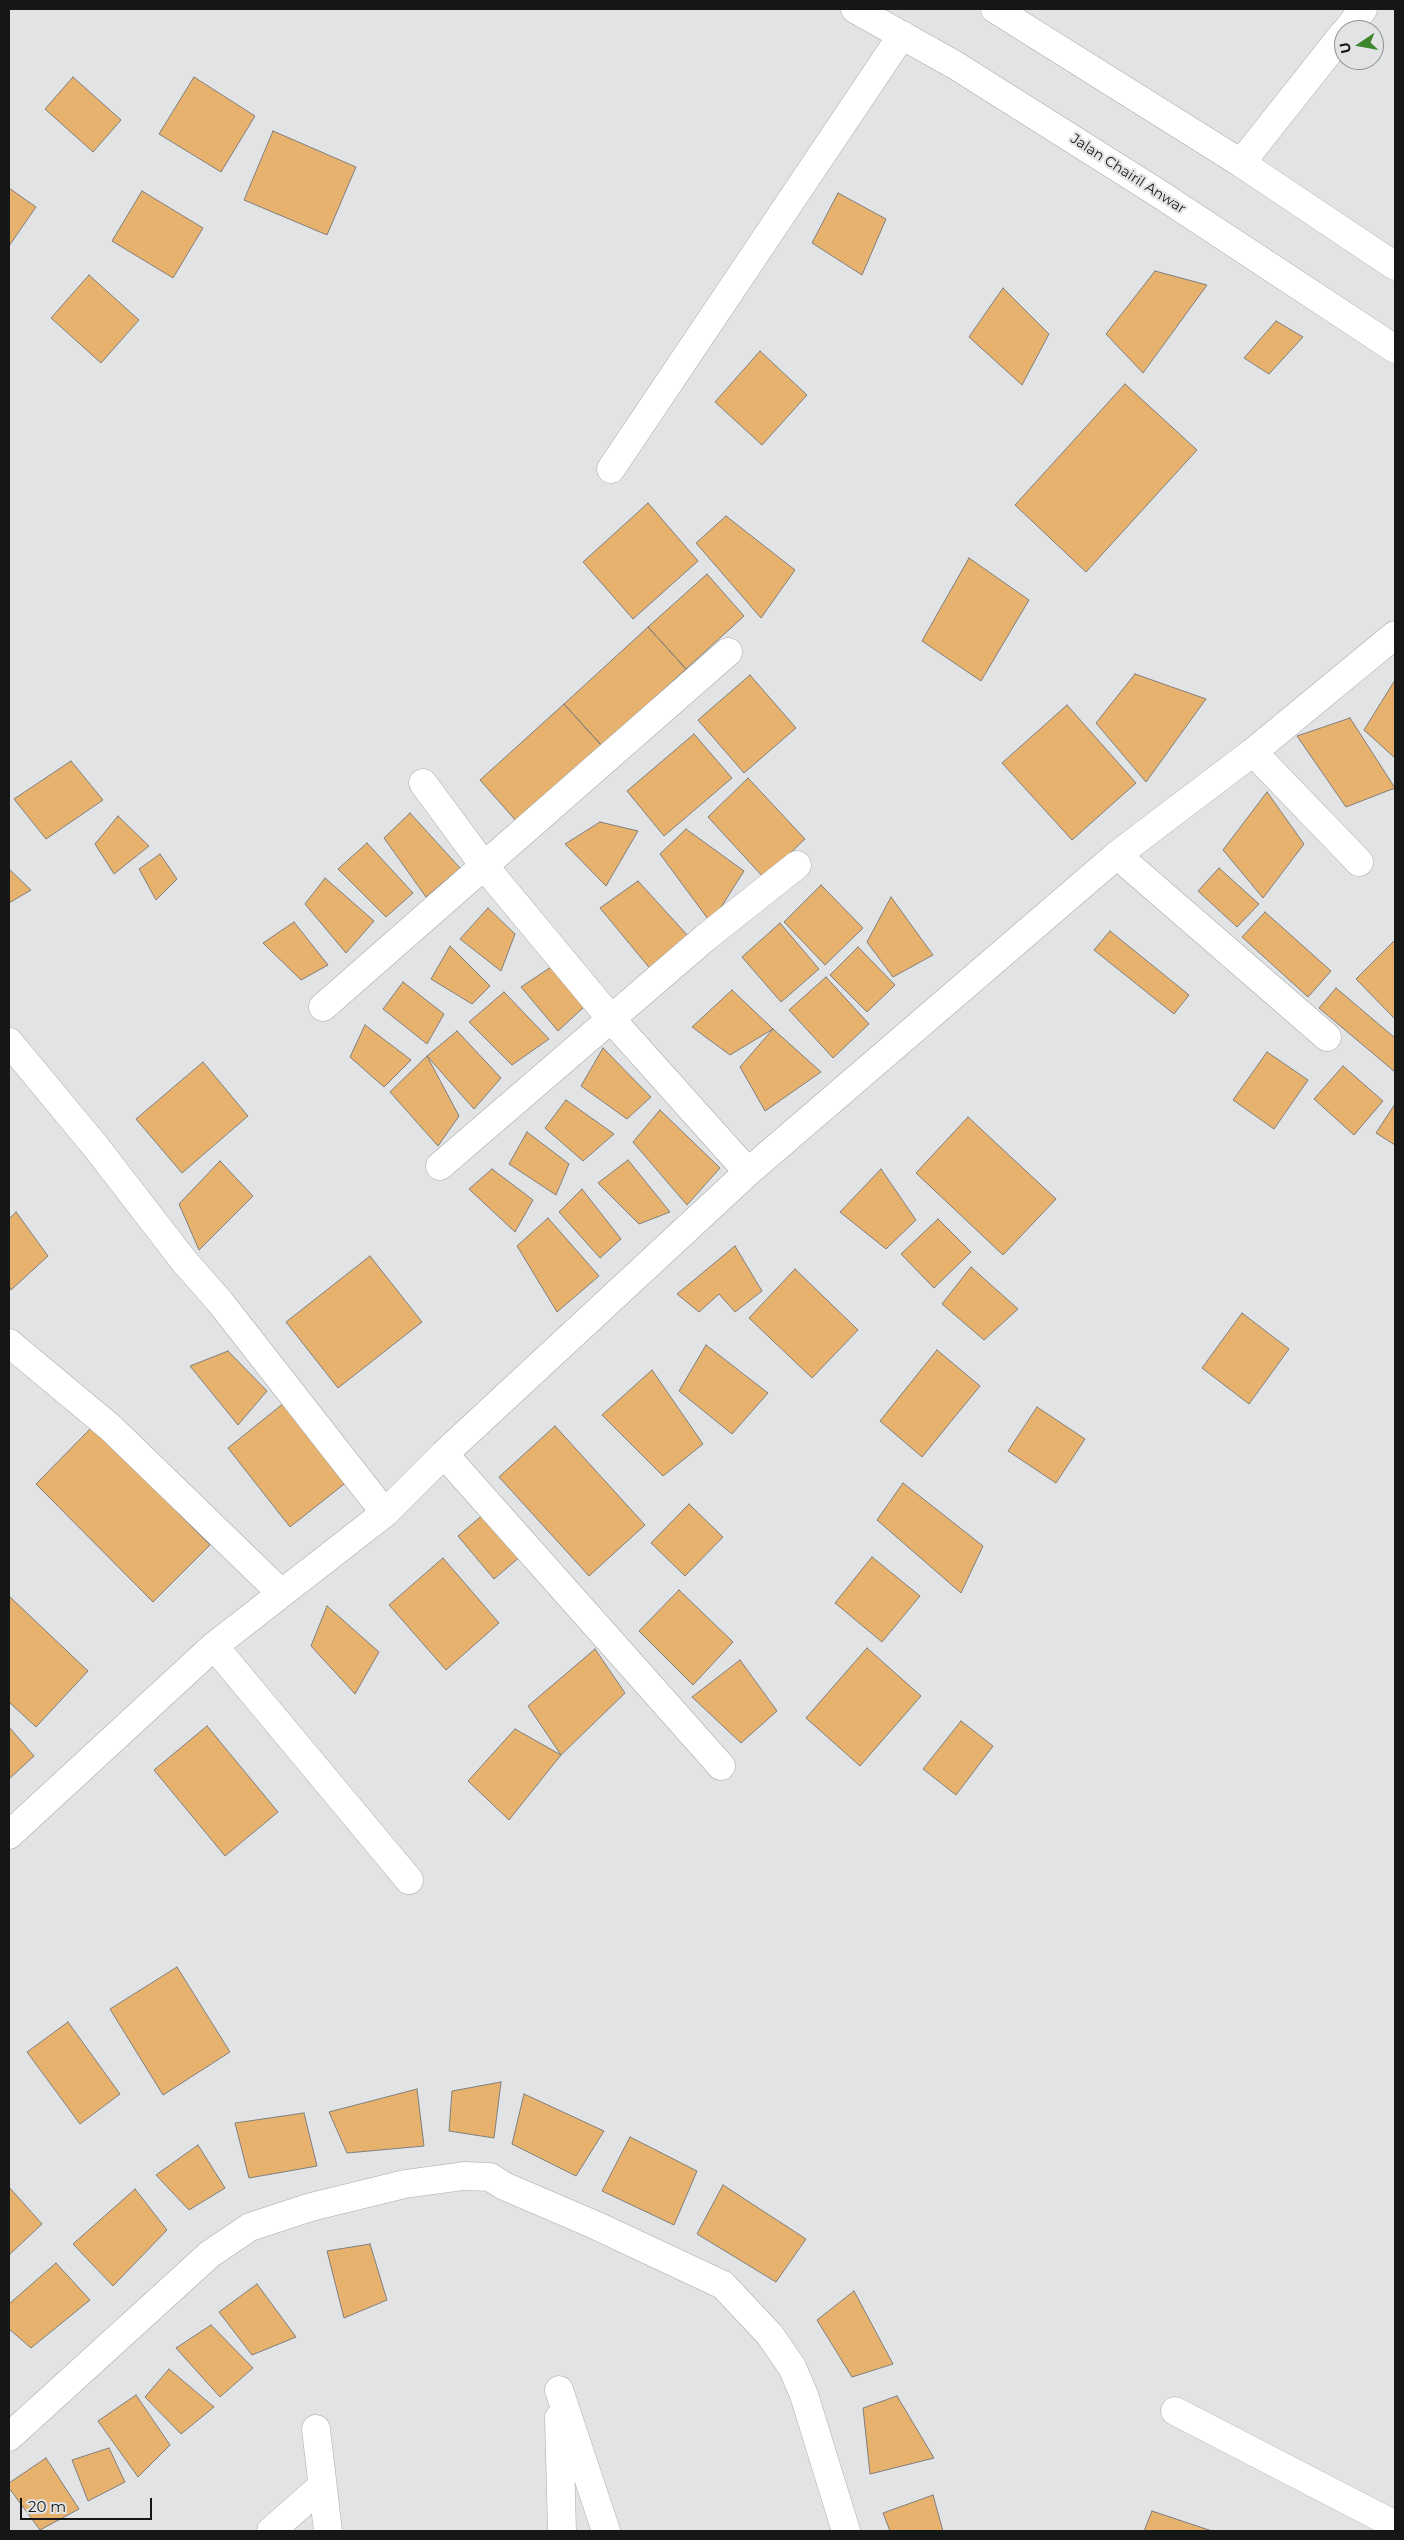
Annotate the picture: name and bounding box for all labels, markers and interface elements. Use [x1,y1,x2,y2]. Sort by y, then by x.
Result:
north arrow [1334,20,1384,70]
text: U [1335,41,1355,55]
street label: Jalan Chairil Anwar [1067,131,1189,217]
scale bar [22,2488,155,2520]
text: 20 m [28,2497,66,2516]

